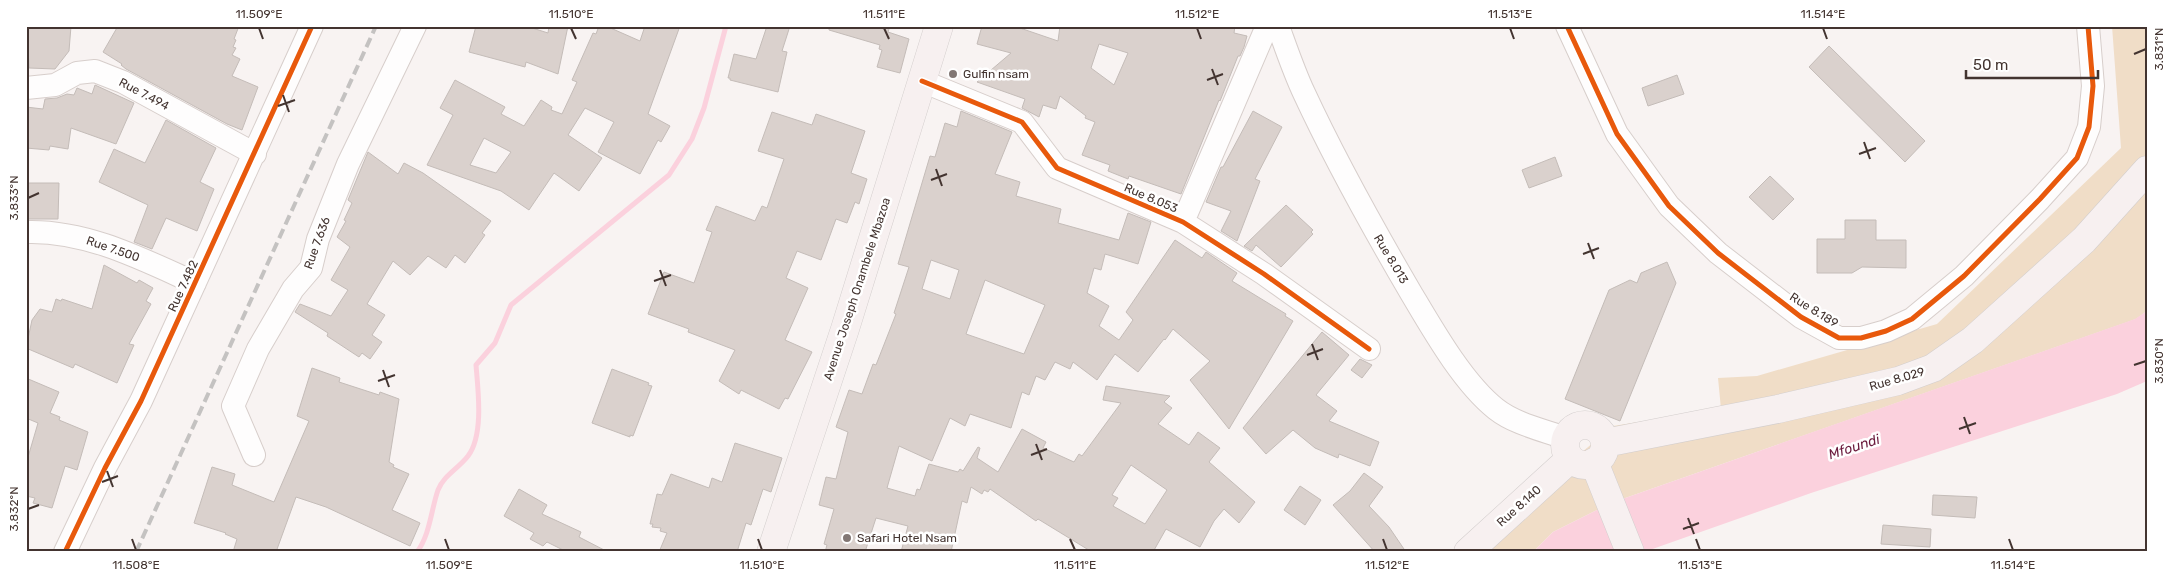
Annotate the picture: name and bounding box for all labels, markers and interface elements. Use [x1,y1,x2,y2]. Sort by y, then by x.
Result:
text: 11.509°E [235,7,283,21]
text: 11.510°E [549,7,593,21]
text: 11.511°E [863,7,905,21]
text: 11.512°E [1175,7,1219,21]
text: 11.513°E [1488,7,1532,21]
text: 11.514°E [1801,7,1845,21]
text: 3.831°N [2152,28,2166,70]
scale bar [1966,48,2098,80]
text: 50 m [1973,56,2008,74]
place label: Gulfin nsam [963,67,1029,81]
marker: Gulfin nsam [947,68,959,80]
street label: Rue 7.494 [117,75,172,113]
text: 3.833°N [7,175,21,221]
street label: Rue 8.053 [1122,180,1180,216]
street label: Avenue Joseph Onambele Mbazoa [821,196,893,382]
street label: Rue 7.636 [301,215,333,271]
street label: Rue 8.013 [1371,232,1411,286]
street label: Rue 7.500 [84,233,142,265]
street label: Rue 7.482 [165,258,201,314]
street label: Rue 8.189 [1787,290,1841,330]
text: 3.830°N [2152,338,2166,384]
street label: Rue 8.029 [1868,364,1926,394]
water label: Mfoundi [1826,431,1882,463]
street label: Rue 8.140 [1494,483,1544,529]
text: 3.832°N [7,486,21,532]
place label: Safari Hotel Nsam [857,531,957,545]
marker: Safari Hotel Nsam [841,532,853,544]
text: 11.508°E [112,558,160,572]
text: 11.509°E [425,558,473,572]
text: 11.510°E [740,558,784,572]
text: 11.511°E [1054,558,1096,572]
text: 11.512°E [1365,558,1409,572]
text: 11.513°E [1678,558,1722,572]
text: 11.514°E [1991,558,2035,572]

